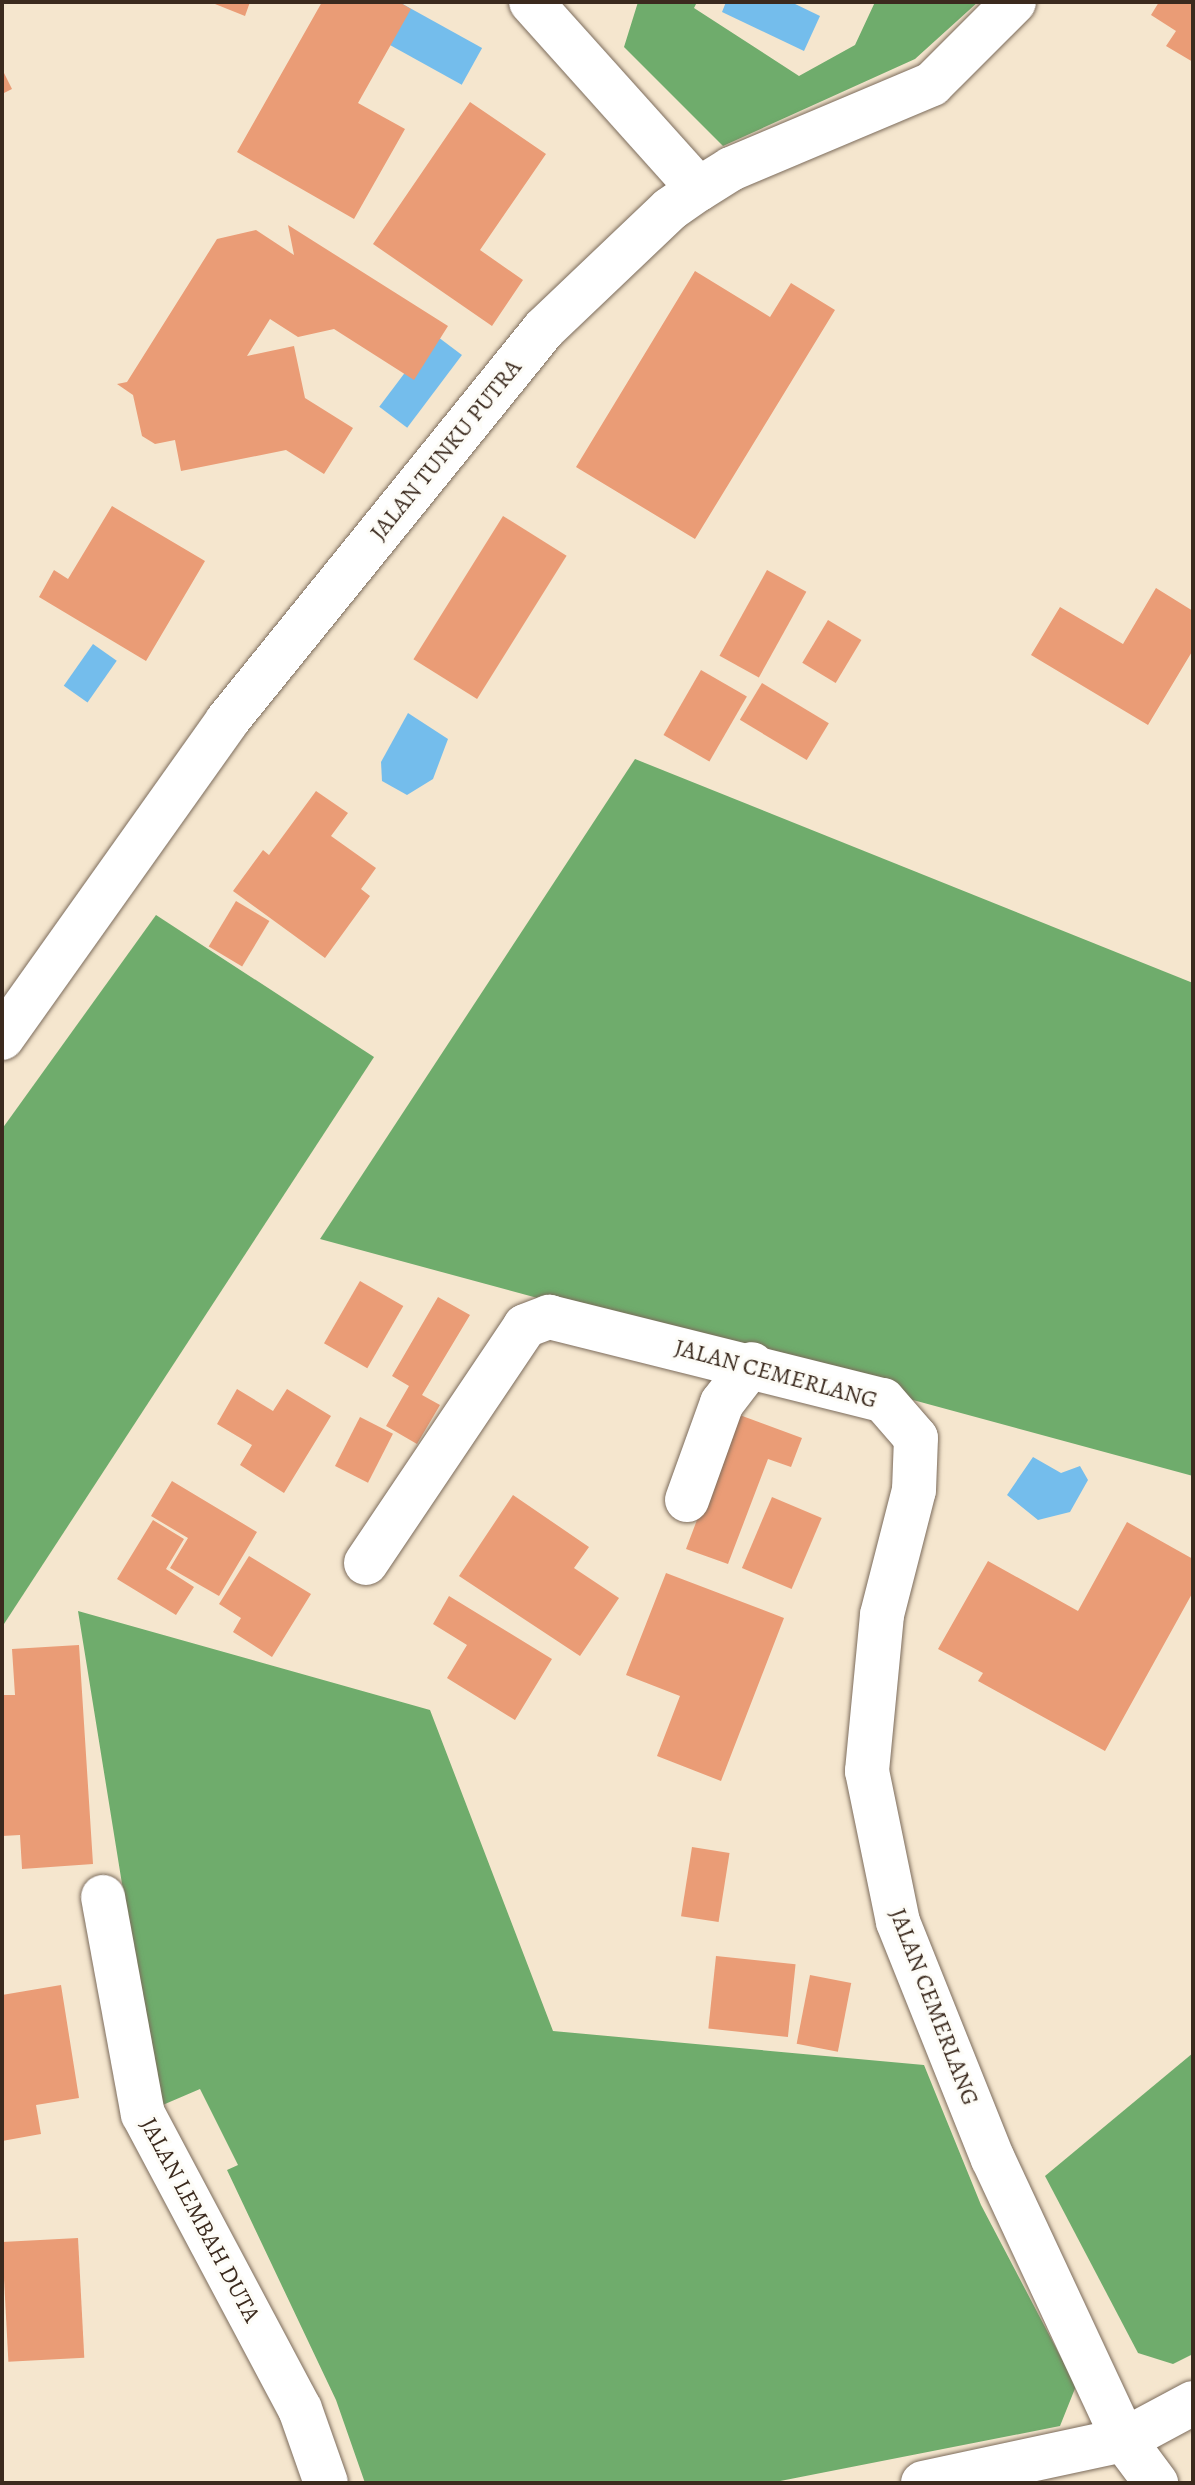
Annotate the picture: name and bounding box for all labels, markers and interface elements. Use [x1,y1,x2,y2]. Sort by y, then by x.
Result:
street label: JALAN TUNKU PUTRA [364,354,528,546]
street label: JALAN CEMERLANG [671,1333,881,1415]
street label: JALAN CEMERLANG [883,1904,985,2110]
street label: JALAN LEMBAH DUTA [134,2113,266,2327]

